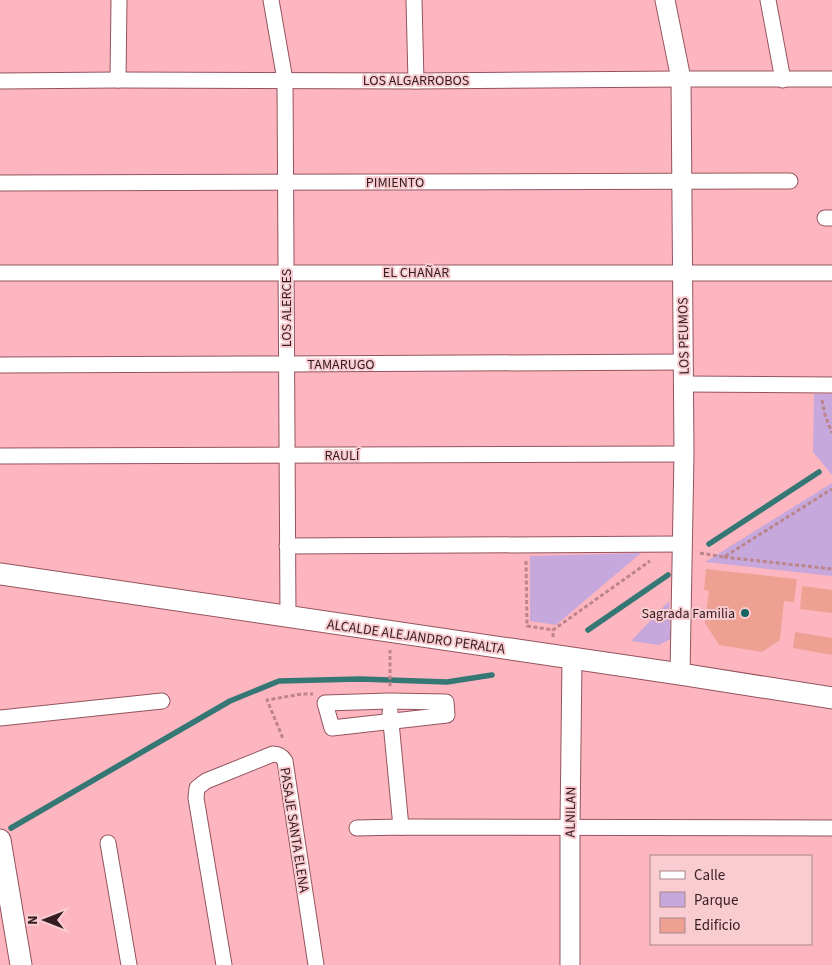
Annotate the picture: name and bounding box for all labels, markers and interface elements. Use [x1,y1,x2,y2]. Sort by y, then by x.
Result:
street label: LOS ALGARROBOS [363,71,469,91]
street label: PIMIENTO [366,173,424,193]
street label: EL CHAÑAR [383,263,449,283]
street label: LOS ALERCES [277,269,297,347]
street label: LOS PEUMOS [673,297,695,375]
street label: TAMARUGO [307,355,375,375]
street label: RAULÍ [325,446,361,466]
place label: Sagrada Familia [642,604,735,624]
marker: Sagrada Familia [739,607,751,619]
street label: ALCALDE ALEJANDRO PERALTA [326,615,507,659]
street label: PASAJE SANTA ELENA [274,766,314,895]
street label: ALNILAN [561,787,581,838]
legend [650,855,812,945]
text: Calle [694,865,725,886]
text: Parque [694,890,738,911]
north arrow [20,895,70,945]
text: N [23,915,43,925]
text: Edificio [694,915,741,936]

